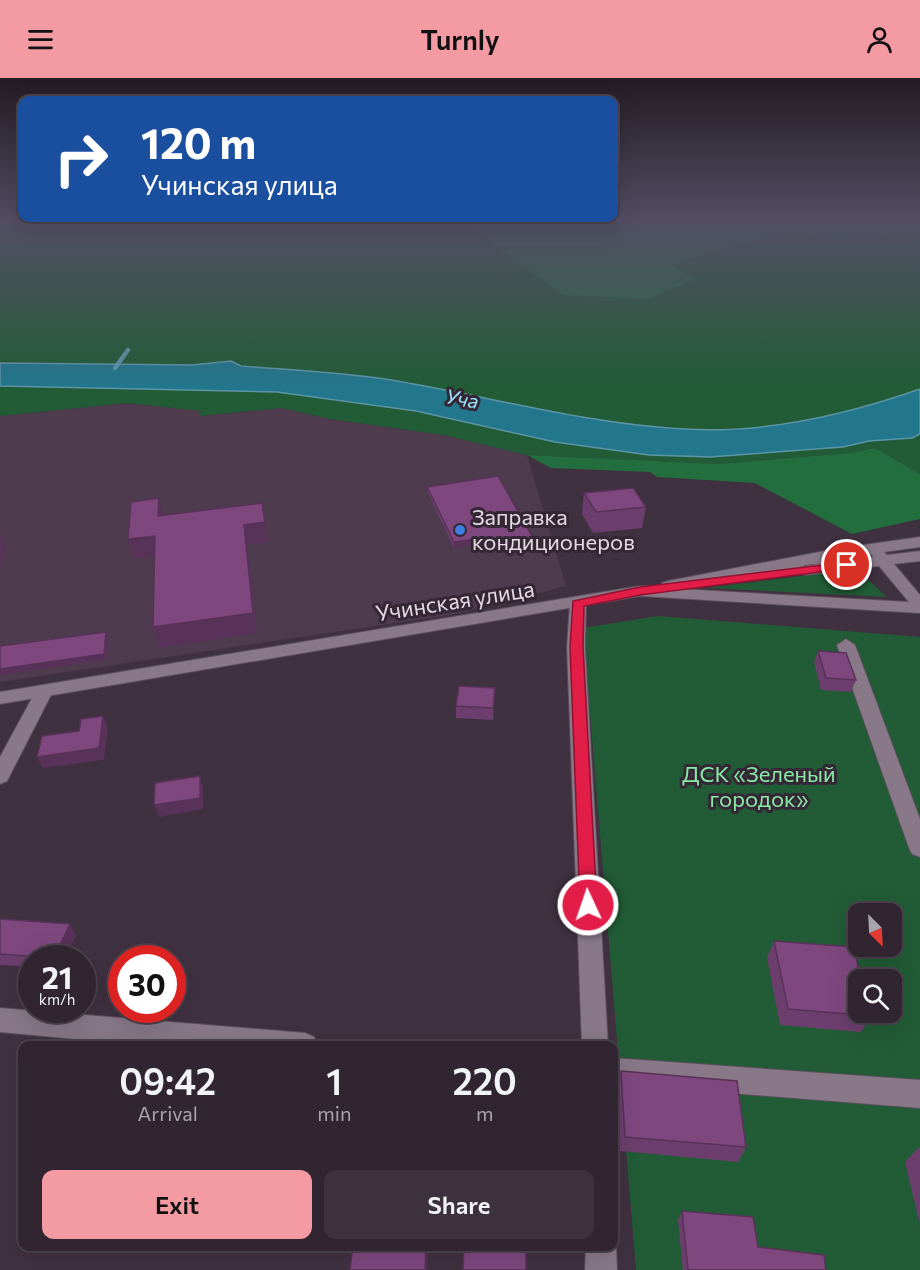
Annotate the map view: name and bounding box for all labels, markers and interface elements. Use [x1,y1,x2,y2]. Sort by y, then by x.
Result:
icon: menu [24,23,57,56]
text: Turnly [420,23,500,56]
icon: person [863,23,896,56]
text: 120 m [141,116,256,168]
icon: right [42,120,120,198]
text: Учинская улица [141,168,338,201]
water label: Уча [444,383,481,413]
place label: Заправка кондиционеров [472,503,635,555]
marker: Заправка кондиционеров [453,523,467,537]
pin [821,539,872,590]
icon: arrive [830,548,863,581]
street label: Учинская улица [374,575,536,626]
park label: ДСК «Зеленый городок» [682,760,836,812]
position arrow [556,873,620,937]
north arrow [848,903,902,957]
map controls [848,903,902,1023]
speed limit sign: 30 [108,945,186,1023]
text: 21 [42,958,72,995]
button: search [848,969,902,1023]
text: km/h [39,990,75,1008]
text: 09:42 [119,1058,216,1102]
text: 1 [326,1058,342,1102]
text: 220 [453,1058,517,1102]
text: Arrival [137,1101,198,1125]
text: min [317,1101,351,1125]
text: m [476,1101,493,1125]
button: Exit [42,1170,312,1239]
button: Share [324,1170,594,1239]

